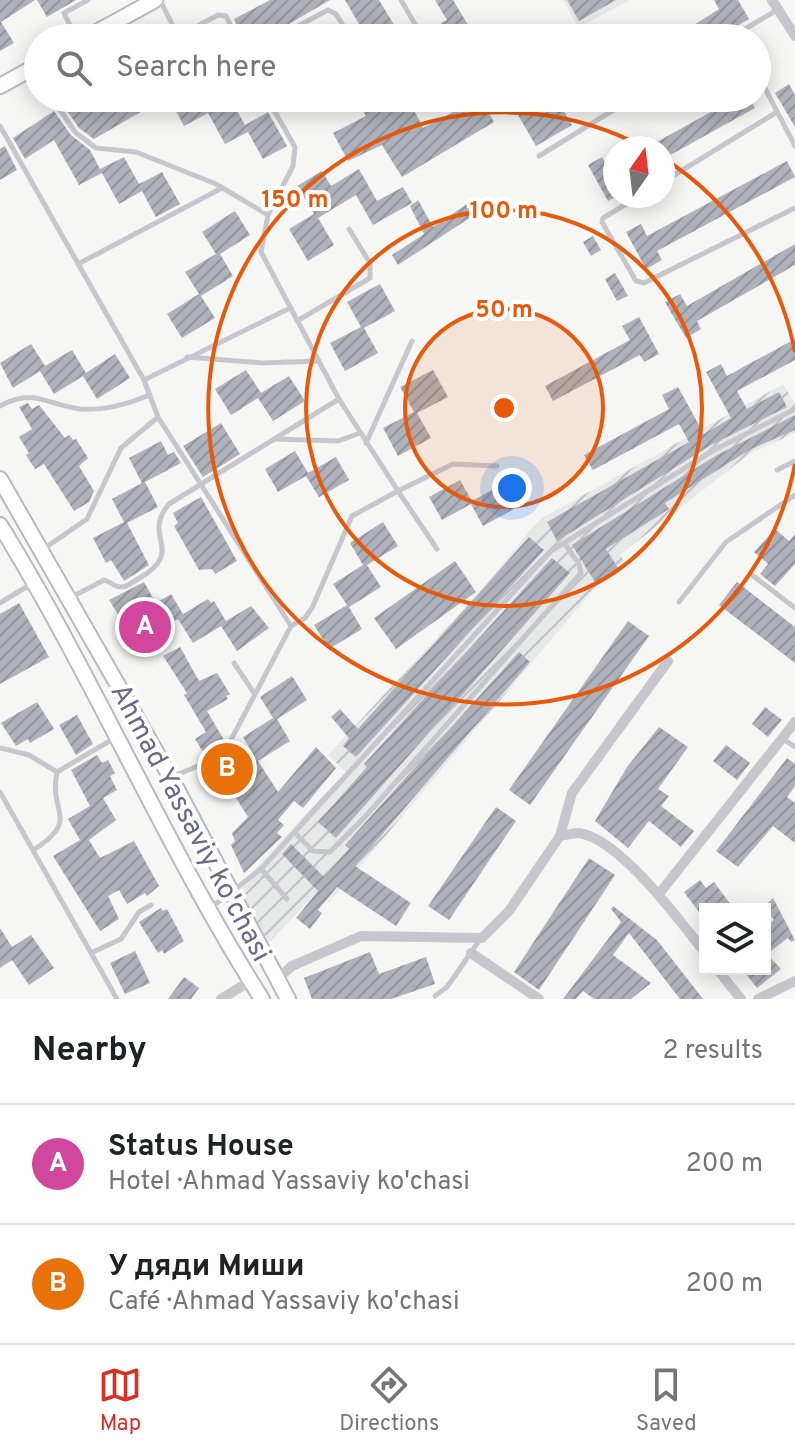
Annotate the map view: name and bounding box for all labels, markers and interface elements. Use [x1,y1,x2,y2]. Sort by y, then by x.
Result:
search box [24,24,771,112]
icon: search [52,46,96,90]
text: Search here [116,50,276,87]
north arrow [603,136,675,208]
text: 150 m [261,186,329,216]
text: 100 m [470,197,538,227]
text: 50 m [475,296,533,326]
centre of rings [490,394,518,422]
your location [492,468,532,508]
pin: A [119,597,171,657]
street label: Ahmad Yassaviy ko'chasi [101,678,278,969]
pin: B [201,739,253,799]
map controls [699,903,771,975]
button: layers [699,903,771,975]
text: Nearby [32,1030,147,1073]
text: 2 results [663,1035,763,1068]
text: Status House [108,1129,294,1166]
text: A [49,1148,67,1181]
text: 200 m [686,1148,763,1181]
text: Hotel · Ahmad Yassaviy ko'chasi [108,1166,470,1199]
text: У дяди Миши [108,1249,304,1286]
text: B [49,1268,67,1301]
text: 200 m [686,1268,763,1301]
text: Café · Ahmad Yassaviy ko'chasi [108,1286,460,1319]
tab: Map [98,1363,142,1438]
tab: Directions [339,1363,439,1438]
tab: Saved [636,1363,697,1438]

